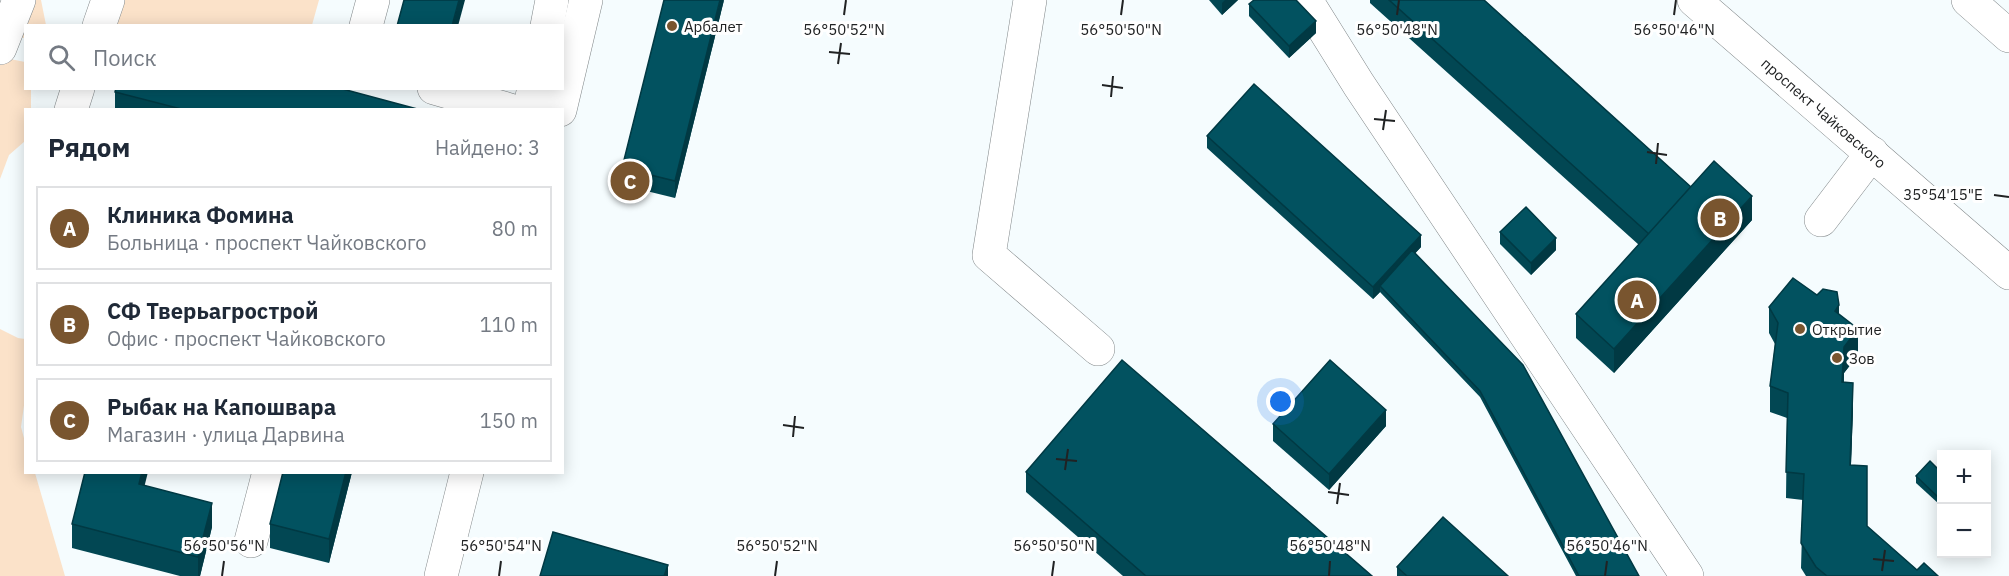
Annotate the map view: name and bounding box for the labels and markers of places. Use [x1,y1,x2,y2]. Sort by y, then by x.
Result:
place label: Арбалет [684,17,743,36]
marker: Арбалет [665,19,679,33]
pin: C [610,158,650,204]
pin: B [1700,196,1740,240]
pin: A [1618,278,1656,322]
place label: Открытие [1812,320,1882,339]
marker: Открытие [1793,322,1807,336]
place label: Зов [1849,349,1875,368]
marker: Зов [1830,351,1844,365]

